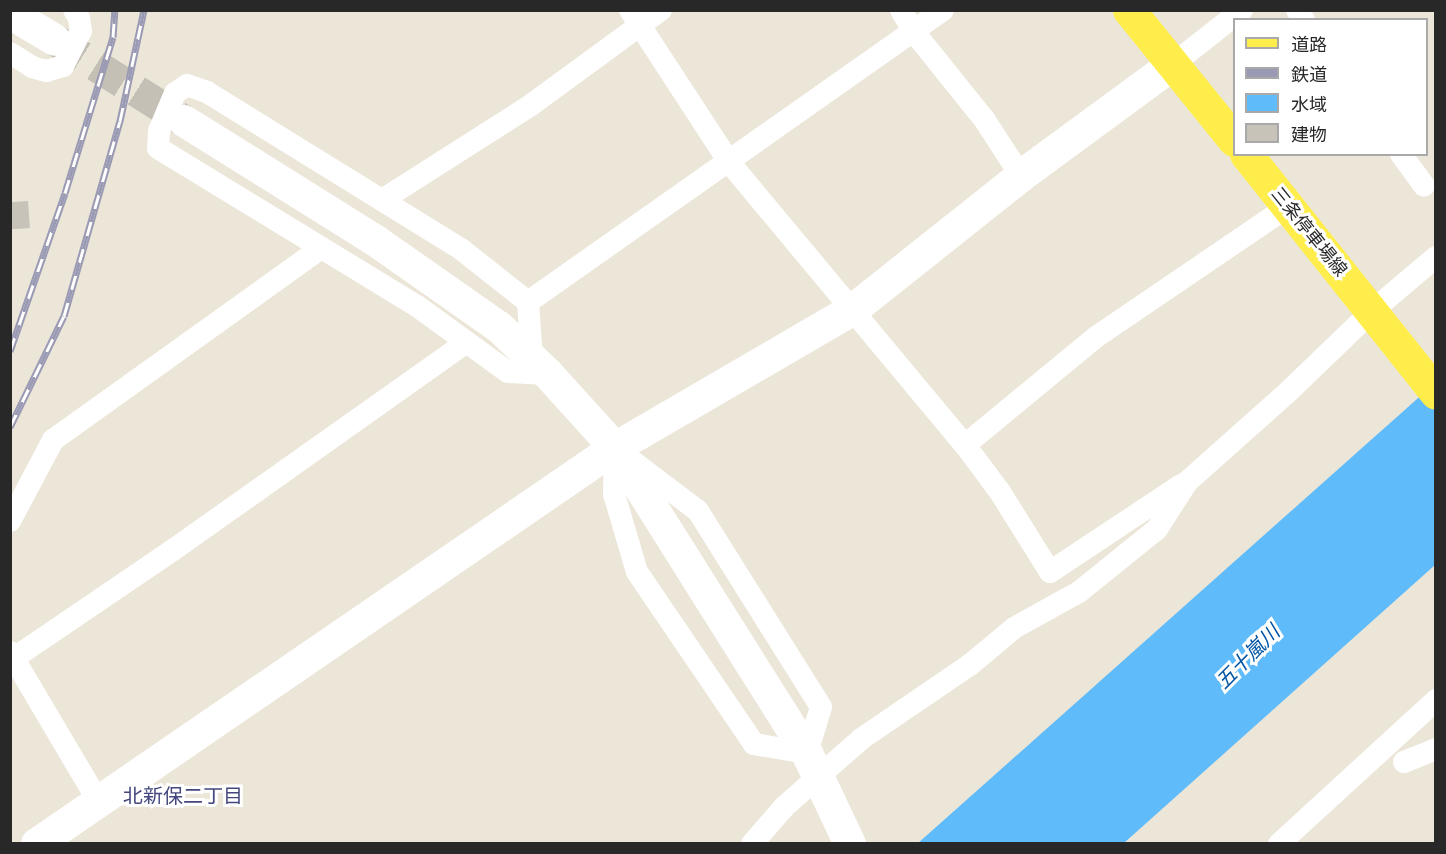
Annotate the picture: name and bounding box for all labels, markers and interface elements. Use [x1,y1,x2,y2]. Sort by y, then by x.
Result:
legend [1233,18,1428,156]
text: 道路 [1291,33,1327,56]
text: 鉄道 [1291,63,1327,86]
text: 水域 [1291,93,1327,116]
text: 建物 [1291,123,1327,146]
street label: 三条停車場線 [1267,183,1351,281]
water label: 五十嵐川 [1211,620,1285,694]
district label: 北新保二丁目 [123,784,243,808]

